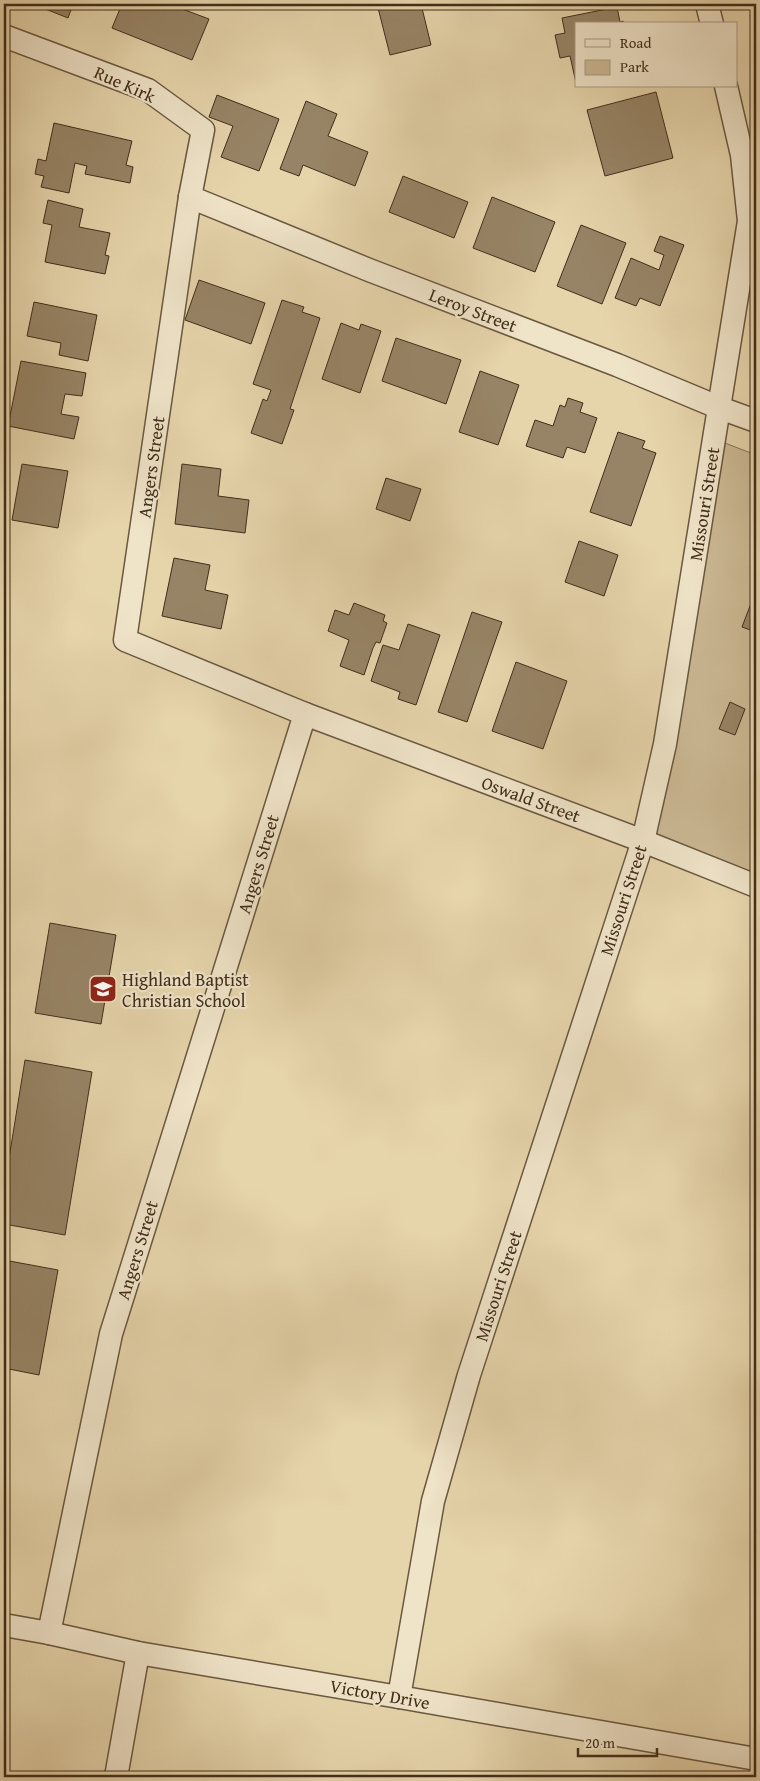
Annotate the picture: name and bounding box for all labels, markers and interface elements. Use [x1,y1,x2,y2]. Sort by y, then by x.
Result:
legend [575,22,738,88]
text: Road [620,32,651,53]
text: Park [620,56,649,77]
street label: Rue Kirk [90,58,161,110]
street label: Leroy Street [425,281,521,339]
street label: Angers Street [130,414,172,520]
street label: Missouri Street [682,444,726,563]
street label: Oswald Street [478,769,585,830]
street label: Angers Street [230,810,286,917]
street label: Missouri Street [592,841,654,959]
place label: Highland Baptist Christian School [122,966,249,1014]
school or university icon: Highland Baptist Christian School [88,974,118,1004]
street label: Angers Street [109,1196,165,1303]
street label: Missouri Street [467,1227,529,1345]
street label: Victory Drive [328,1672,432,1716]
scale bar [578,1726,656,1758]
text: 20 m [585,1732,616,1753]

